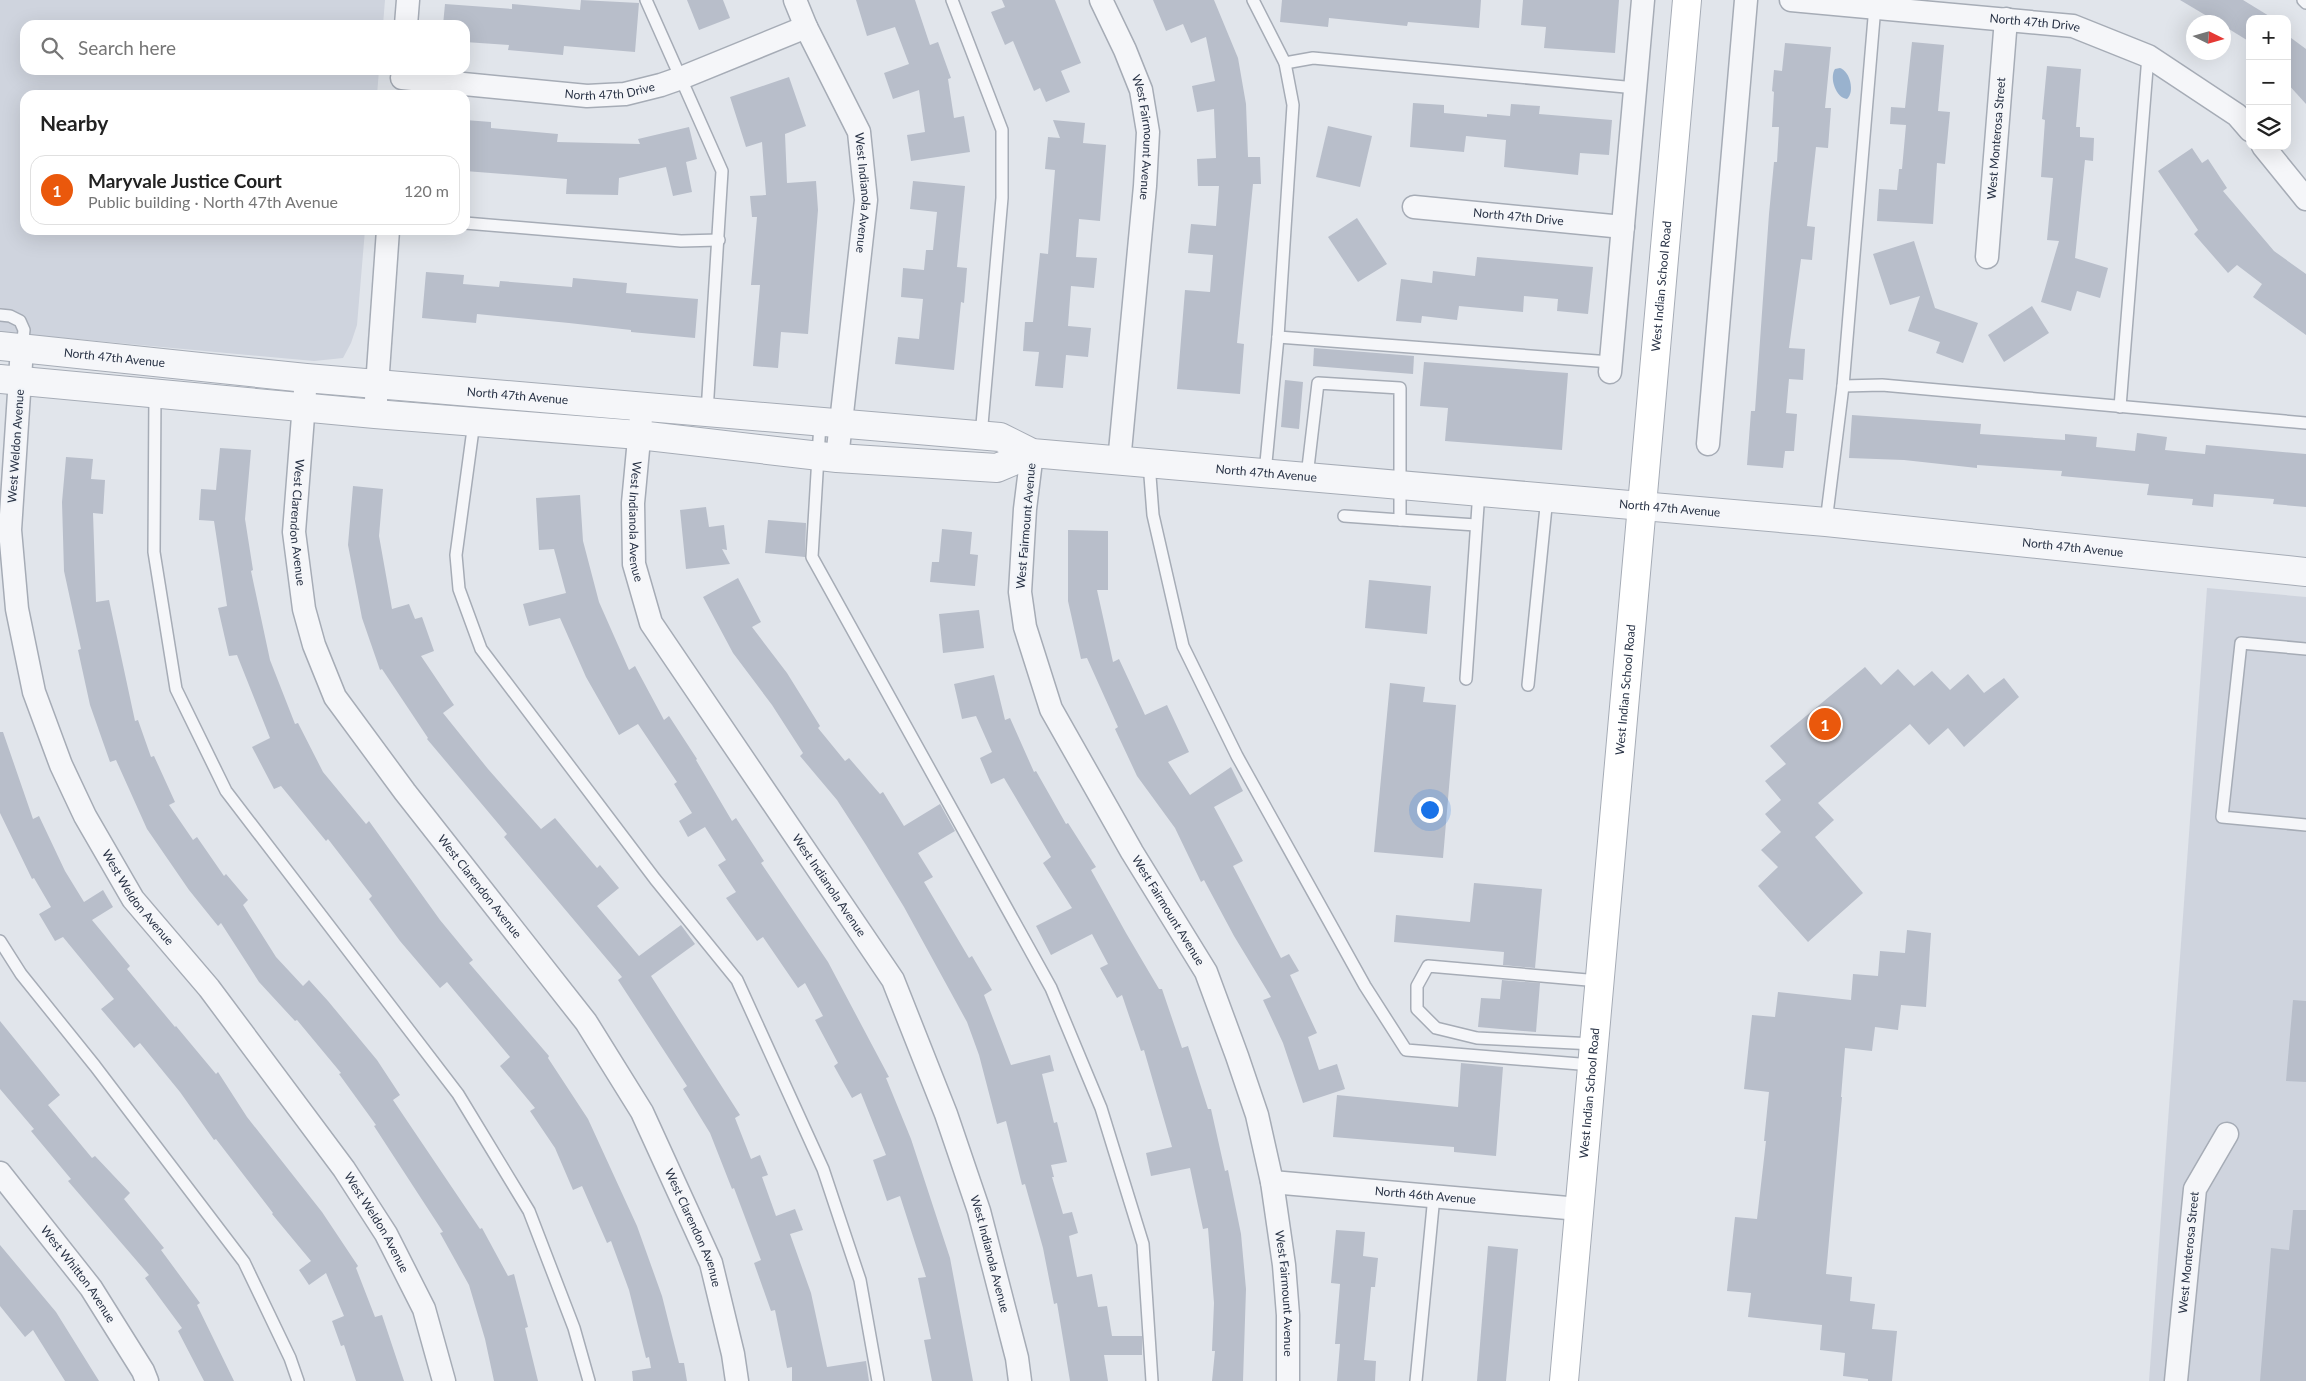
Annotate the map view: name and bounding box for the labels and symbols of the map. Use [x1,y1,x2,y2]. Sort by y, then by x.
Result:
street label: North 47th Drive [1989,10,2083,35]
north arrow [2186,15,2231,60]
street label: West Fairmount Avenue [1129,72,1156,201]
street label: West Monterosa Street [1984,76,2008,200]
street label: North 47th Drive [564,79,656,103]
street label: West Indianola Avenue [852,132,874,254]
street label: North 47th Drive [1473,205,1565,228]
street label: West Indian School Road [1648,220,1674,352]
street label: North 47th Avenue [63,345,166,370]
street label: North 47th Avenue [466,384,569,407]
street label: West Weldon Avenue [4,389,27,503]
street label: West Clarendon Avenue [287,459,309,587]
street label: West Indianola Avenue [626,461,647,583]
street label: North 47th Avenue [1215,461,1318,485]
street label: West Fairmount Avenue [1013,462,1038,590]
street label: North 47th Avenue [1618,496,1721,520]
street label: North 47th Avenue [2021,534,2124,560]
street label: West Indian School Road [1612,624,1638,756]
pin: 1 [1809,705,1841,743]
your location [1417,797,1443,823]
street label: West Indianola Avenue [789,831,870,940]
street label: West Clarendon Avenue [435,832,525,941]
street label: West Weldon Avenue [99,847,177,948]
street label: West Fairmount Avenue [1129,852,1208,968]
street label: West Indian School Road [1576,1027,1602,1159]
street label: West Clarendon Avenue [662,1166,725,1288]
street label: West Weldon Avenue [341,1169,412,1275]
street label: North 46th Avenue [1374,1183,1477,1207]
street label: West Monterosa Street [2175,1190,2202,1314]
street label: West Indianola Avenue [967,1193,1013,1314]
street label: West Whitton Avenue [38,1223,119,1325]
street label: West Fairmount Avenue [1272,1229,1296,1357]

